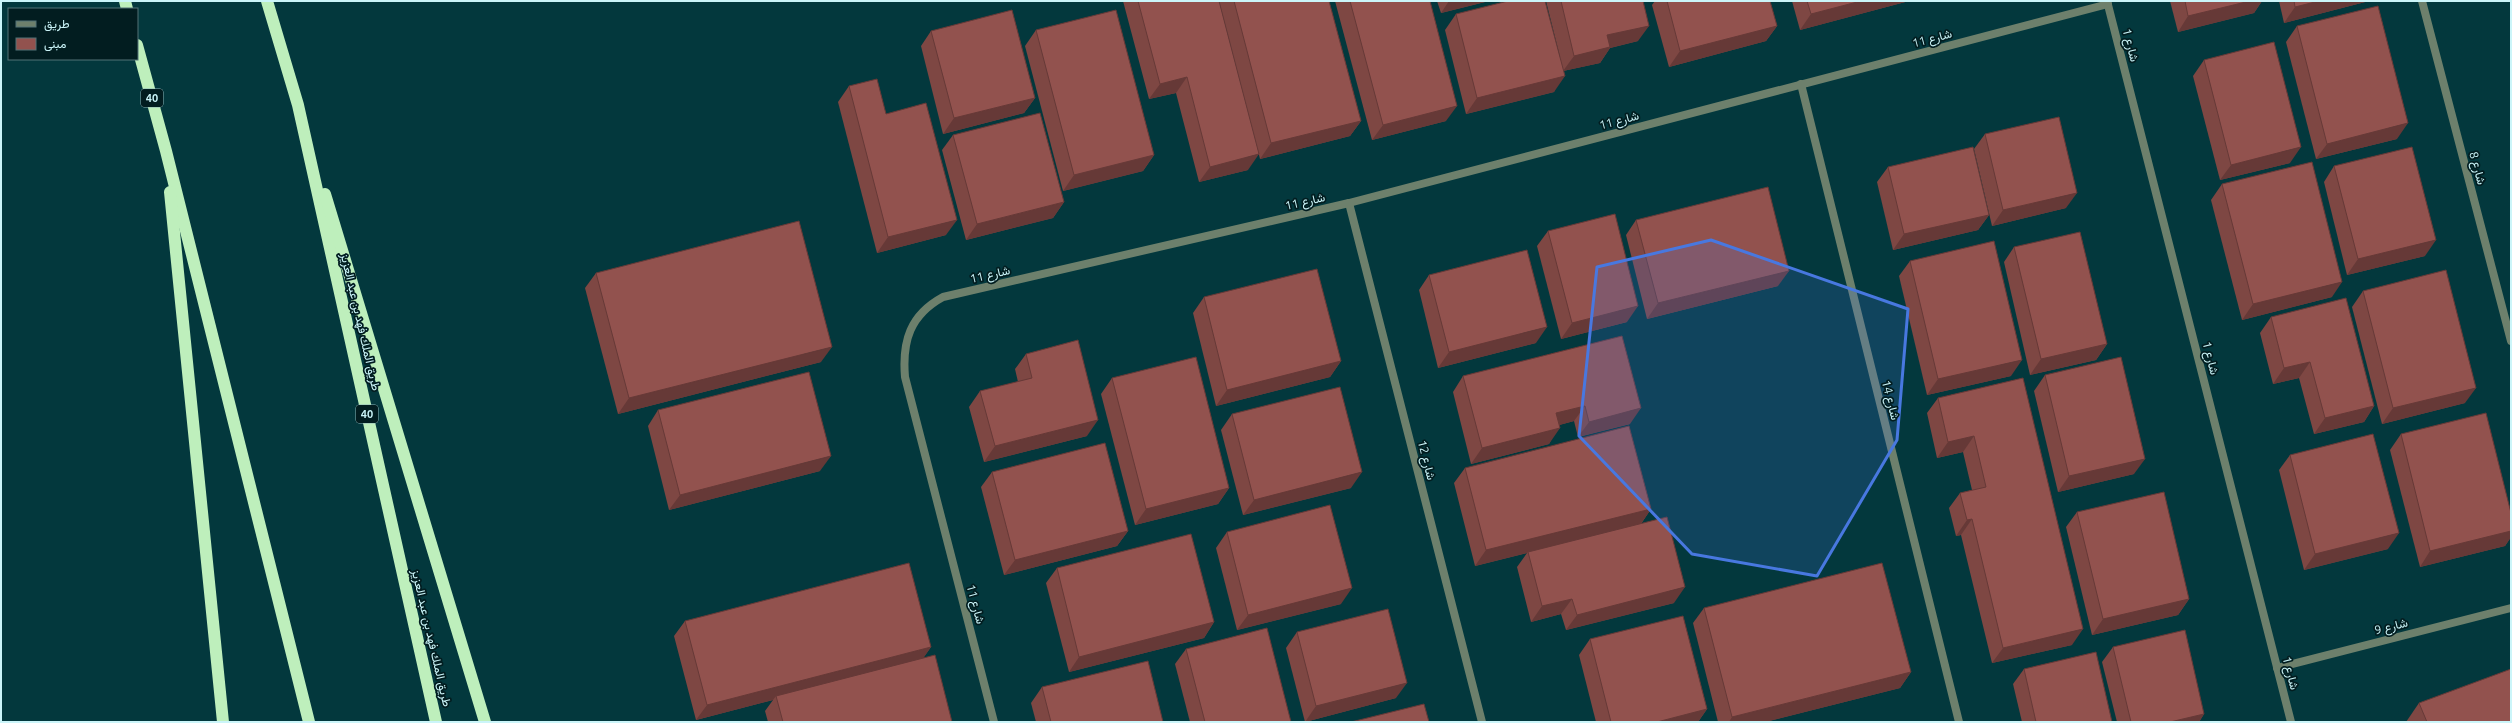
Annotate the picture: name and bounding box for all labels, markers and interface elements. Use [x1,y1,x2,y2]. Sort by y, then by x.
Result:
legend [8,8,138,60]
text: طريق [44,17,70,32]
street label: شارع 11 [1911,26,1954,52]
street label: شارع 1 [2118,27,2141,64]
text: مبنى [44,37,66,52]
road number: 40 [141,89,163,107]
street label: شارع 11 [1598,108,1641,134]
street label: شارع 8 [2464,150,2489,187]
street label: شارع 11 [1284,190,1327,215]
street label: طريق الملك فهد بن عبد العزيز [337,251,383,392]
street label: شارع 11 [969,263,1012,288]
street label: شارع 1 [2198,340,2221,377]
street label: شارع 14 [1877,379,1902,422]
road number: 40 [356,405,378,423]
street label: شارع 12 [1413,439,1438,482]
street label: طريق الملك فهد بن عبد العزيز [408,567,454,708]
street label: شارع 11 [962,583,988,626]
street label: شارع 9 [2373,616,2410,639]
street label: شارع 1 [2278,655,2301,692]

